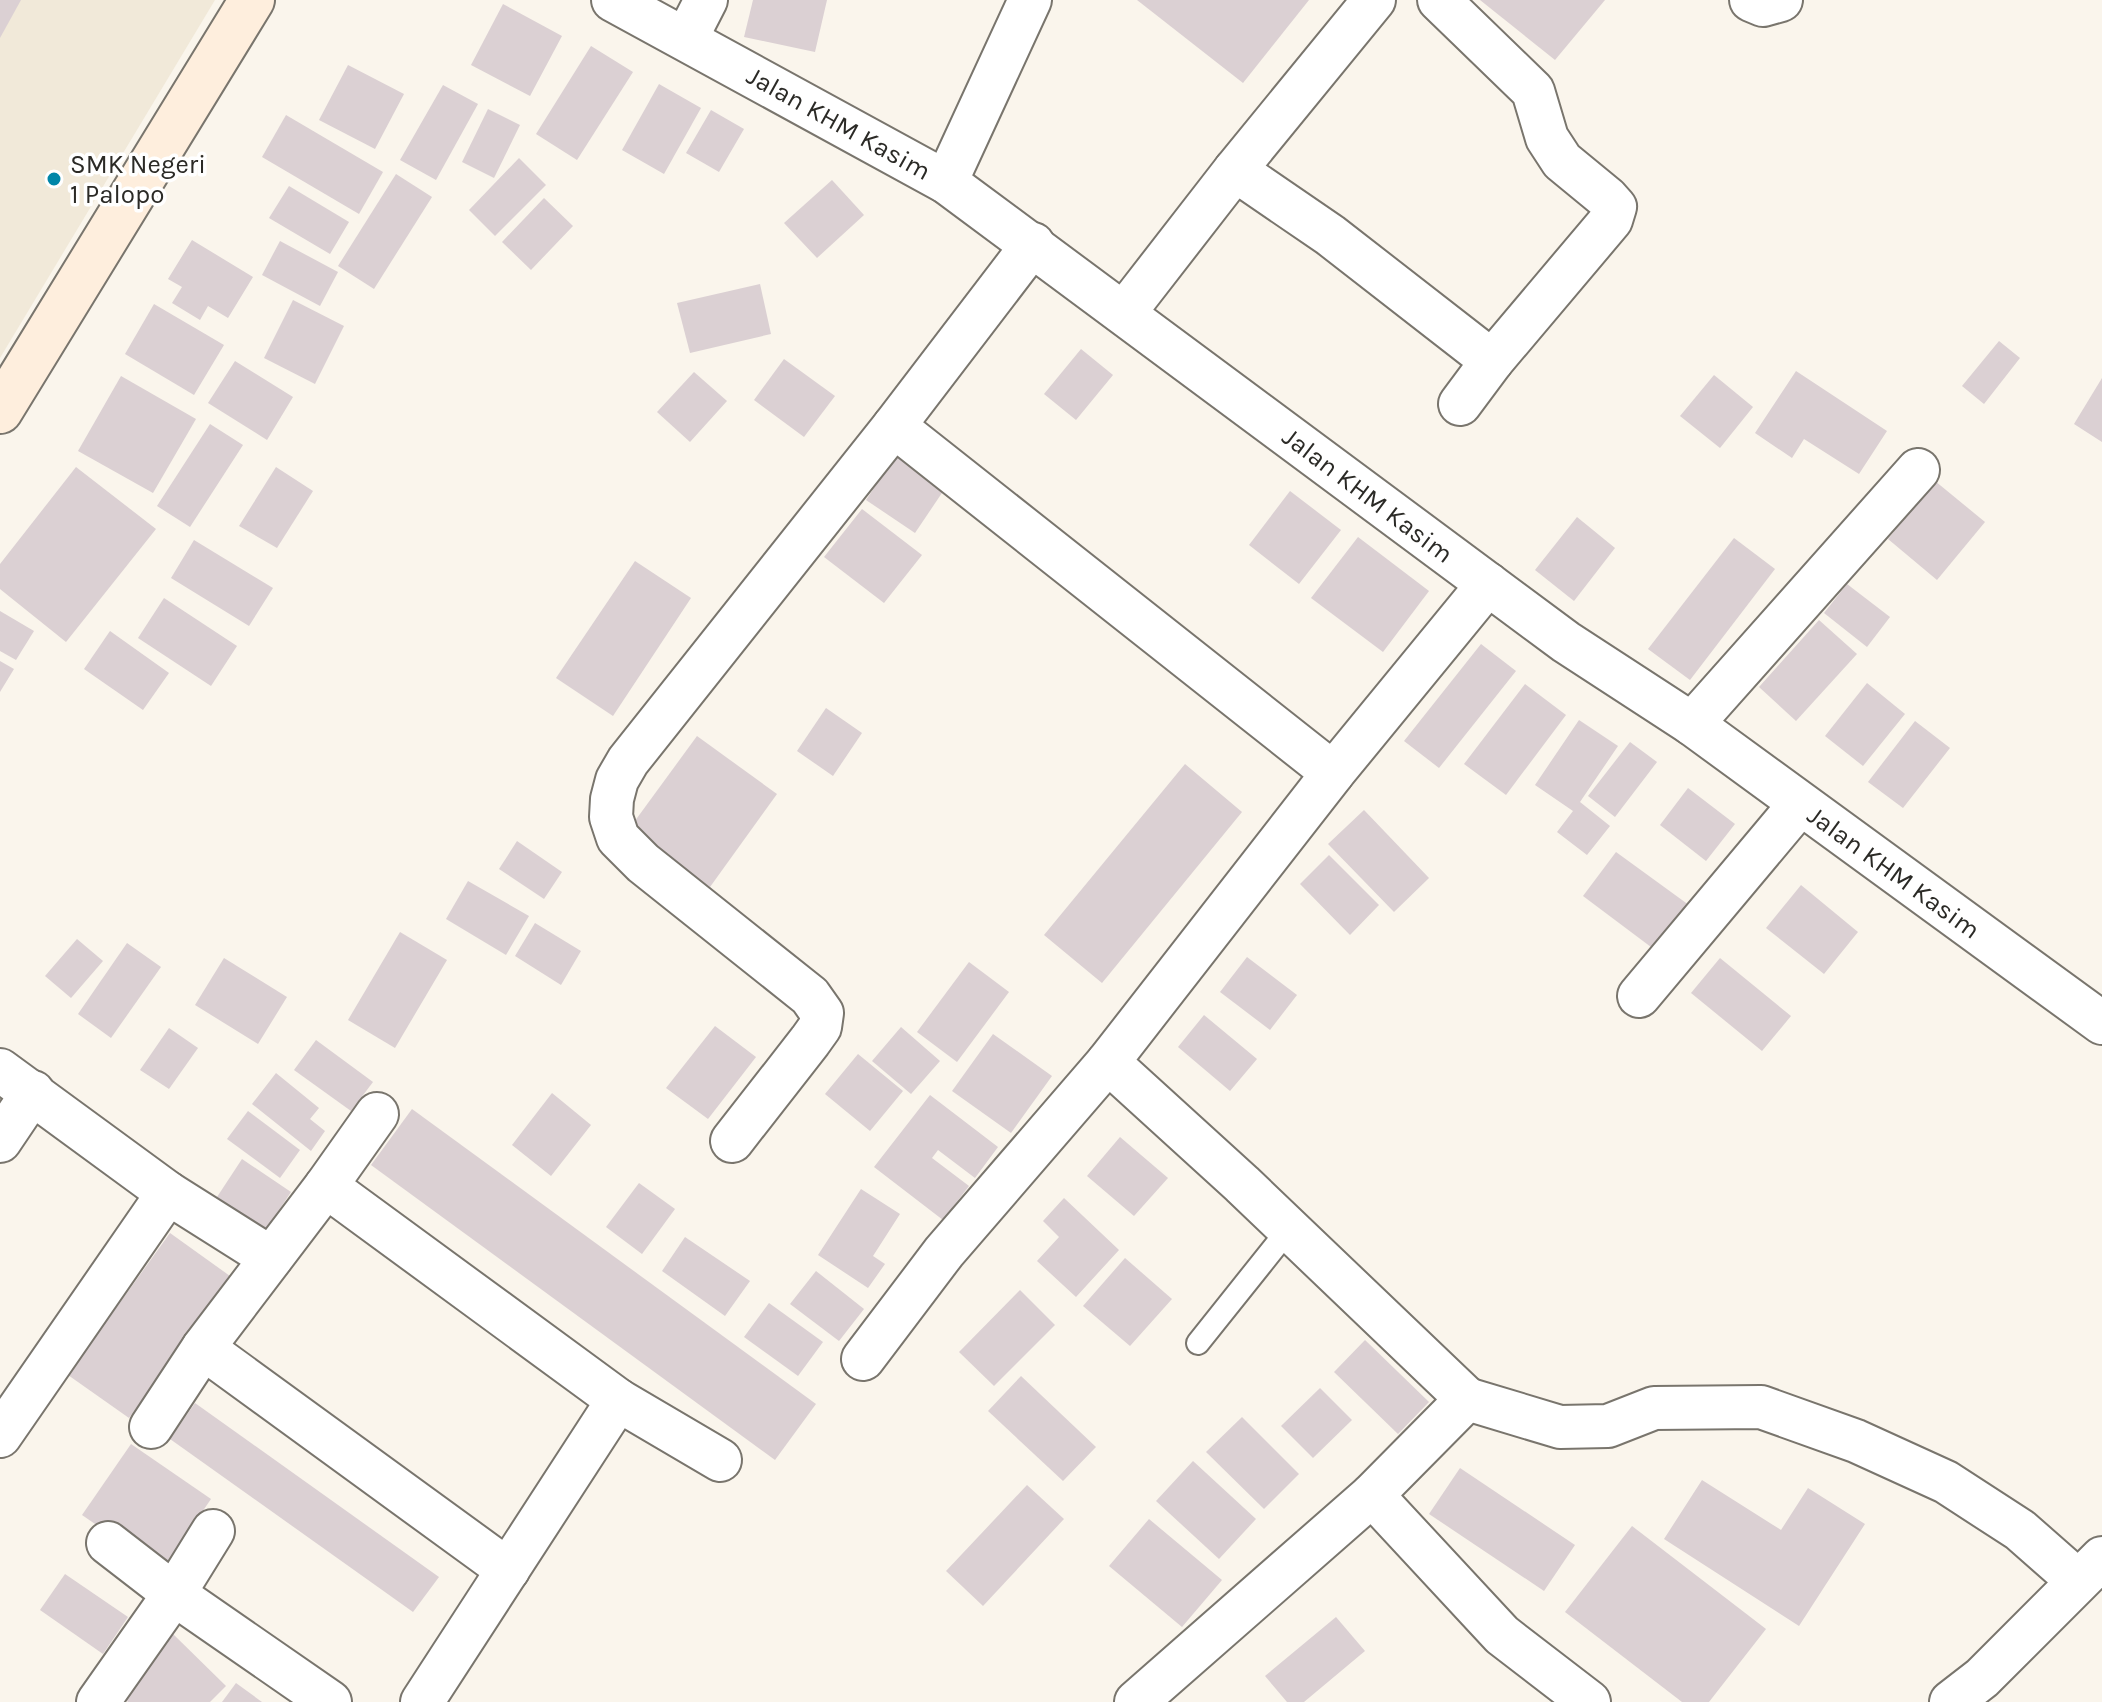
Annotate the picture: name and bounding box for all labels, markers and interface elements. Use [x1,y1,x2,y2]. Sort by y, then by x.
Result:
street label: Jalan KHM Kasim [741,60,936,187]
place label: SMK Negeri 1 Palopo [70,149,206,210]
marker: SMK Negeri 1 Palopo [45,170,63,188]
street label: Jalan KHM Kasim [1276,421,1459,570]
street label: Jalan KHM Kasim [1801,799,1986,945]

